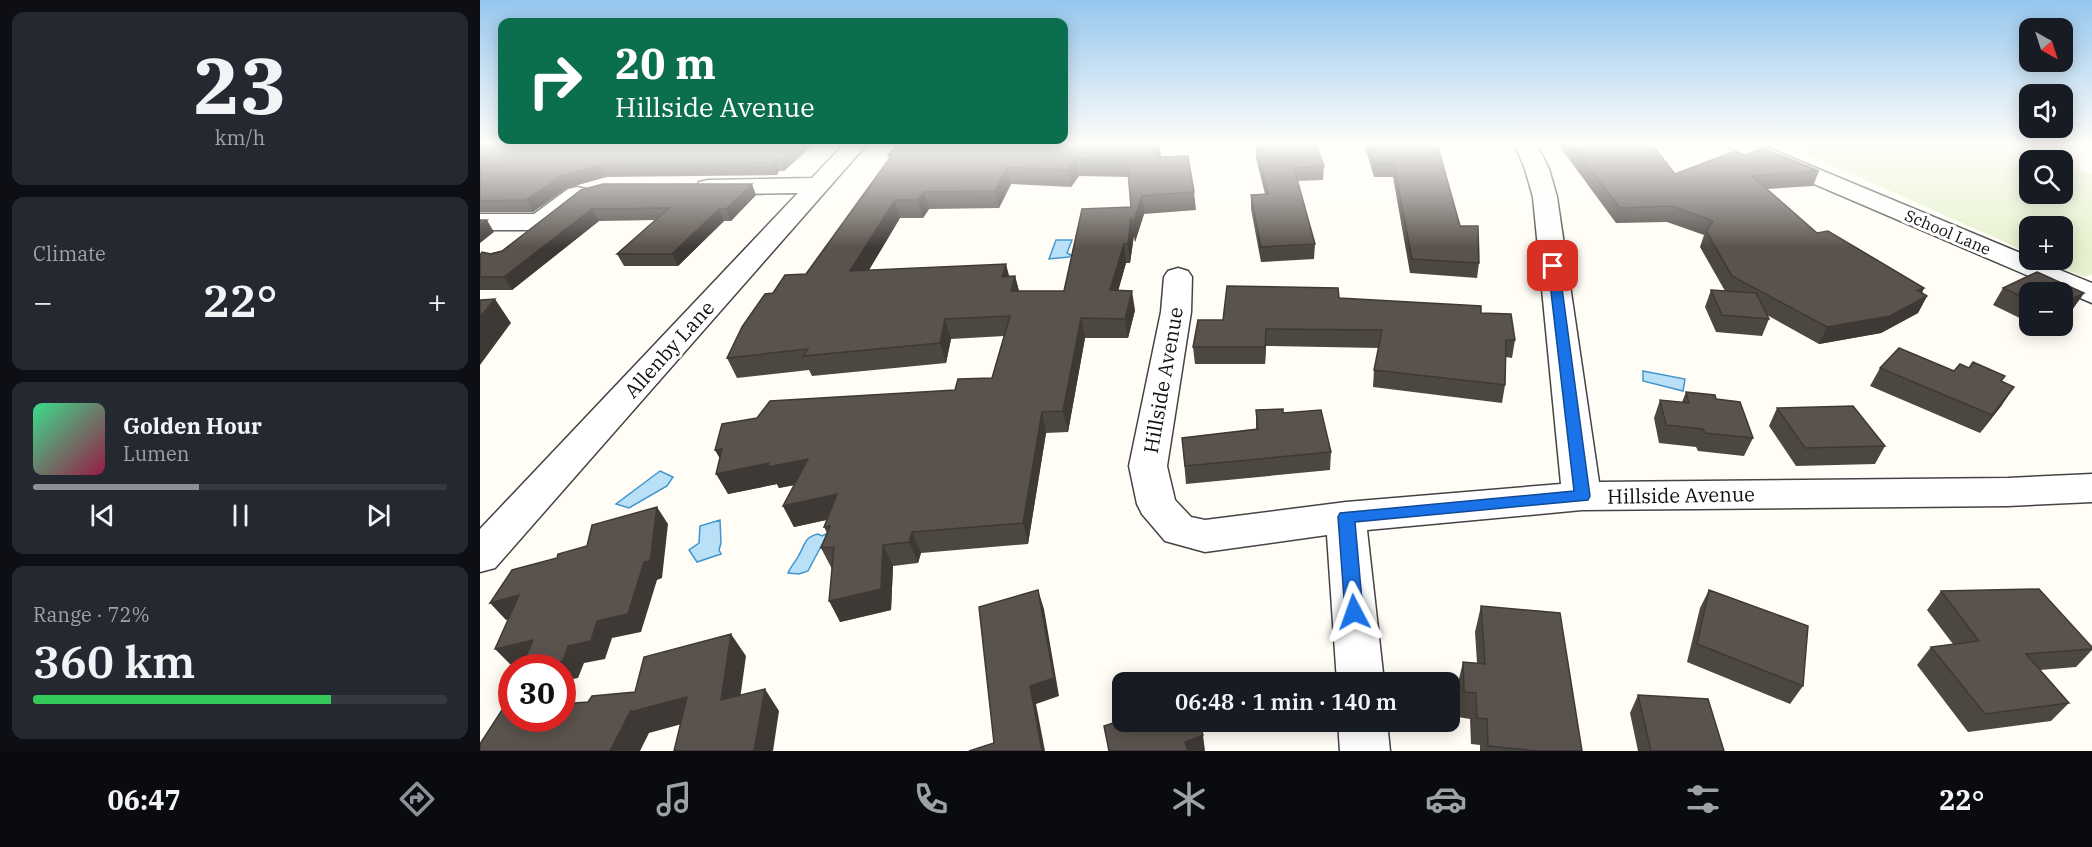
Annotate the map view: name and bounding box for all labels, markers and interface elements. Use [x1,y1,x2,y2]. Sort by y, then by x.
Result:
north arrow [2019,18,2073,72]
map controls [2019,18,2073,336]
text: 23 [193,34,287,135]
text: 20 m [615,36,716,91]
icon: right [516,42,594,120]
button: sound [2019,84,2073,138]
text: Hillside Avenue [615,89,815,124]
text: km/h [215,124,265,151]
button: search [2019,150,2073,204]
street label: School Lane [1902,205,1994,259]
button: + [2019,216,2073,270]
text: Climate [33,240,106,267]
pin [1527,240,1578,291]
icon: arrive [1536,249,1569,282]
text: 22° [202,271,278,329]
text: − [33,280,53,323]
text: + [427,280,447,323]
button: − [2019,282,2073,336]
street label: Allenby Lane [618,294,720,404]
street label: Hillside Avenue [1137,305,1189,455]
text: Golden Hour [123,411,262,440]
text: Lumen [123,440,190,467]
street label: Hillside Avenue [1607,480,1755,510]
icon: previous [86,499,119,532]
icon: pause [224,499,257,532]
icon: next [362,499,395,532]
position arrow [1322,580,1386,644]
text: Range · 72% [33,601,150,628]
text: 360 km [33,632,195,690]
speed limit sign: 30 [498,654,576,732]
text: 06:48 · 1 min · 140 m [1175,687,1397,716]
icon: directions [396,778,438,820]
icon: music [653,778,695,820]
icon: phone [910,778,952,820]
icon: climate [1168,778,1210,820]
icon: car [1425,778,1467,820]
icon: filters [1682,778,1724,820]
text: 06:47 [108,782,181,817]
text: 22° [1939,782,1984,817]

